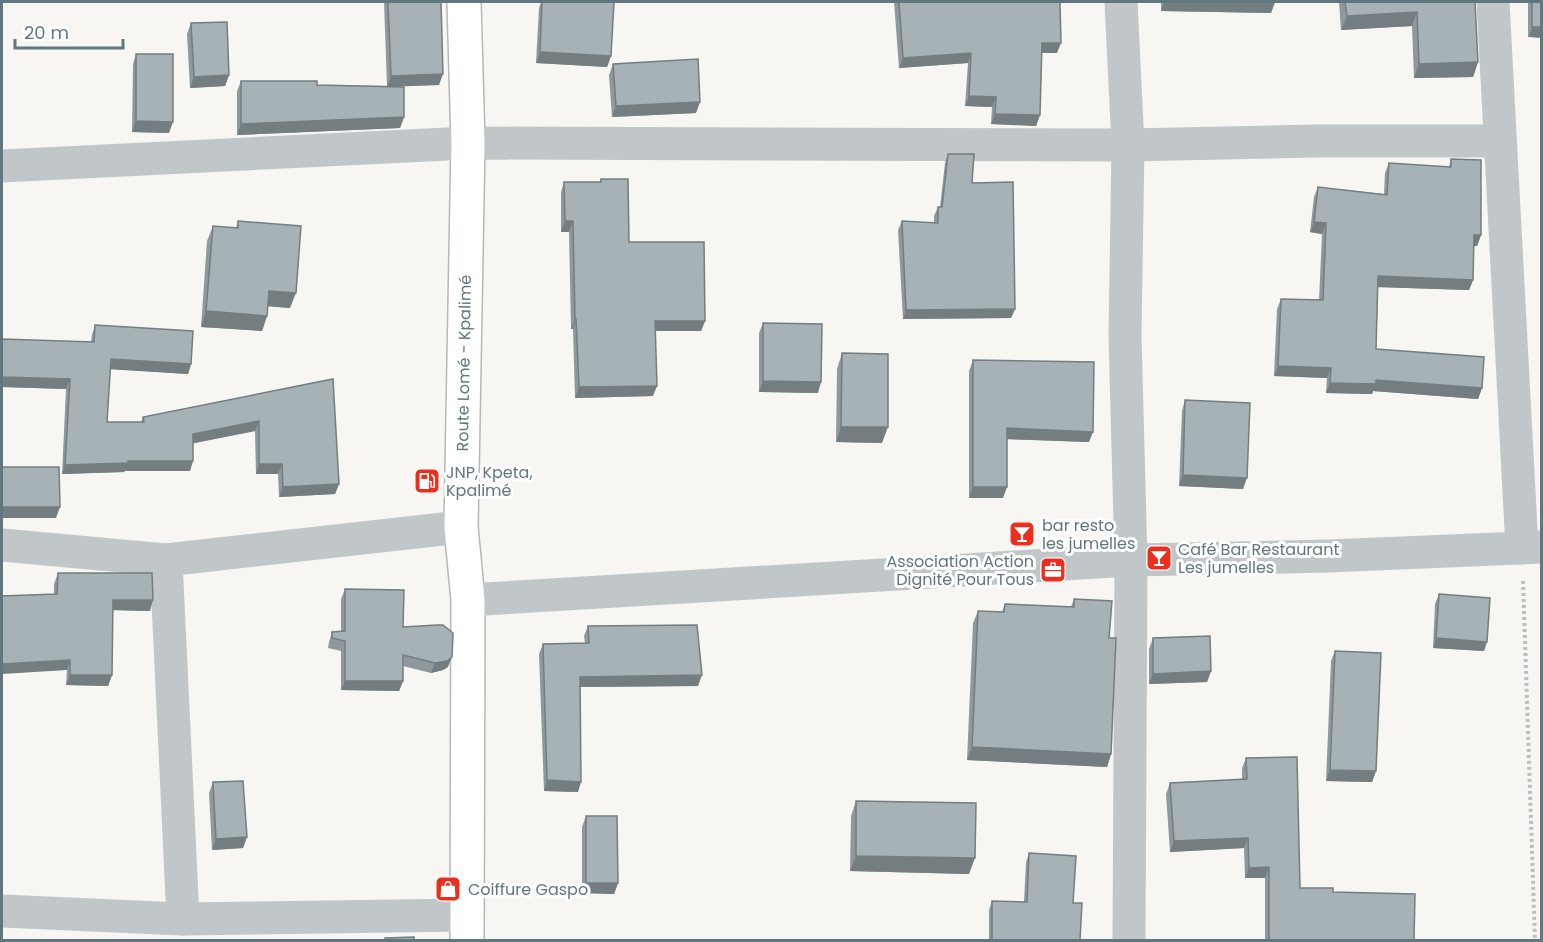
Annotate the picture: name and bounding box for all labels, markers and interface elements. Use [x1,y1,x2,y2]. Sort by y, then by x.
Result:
scale bar [15,12,123,50]
text: 20 m [24,20,69,45]
street label: Route Lomé - Kpalimé [451,274,477,451]
place label: JNP, Kpeta, Kpalimé [446,461,533,502]
fuel station icon: JNP, Kpeta, Kpalimé [412,466,442,496]
place label: bar resto les jumelles [1042,514,1135,555]
bar icon: bar resto les jumelles [1007,519,1037,549]
place label: Café Bar Restaurant Les jumelles [1178,538,1339,579]
bar icon: Café Bar Restaurant Les jumelles [1144,543,1174,573]
place label: Association Action Dignité Pour Tous [887,550,1034,591]
office icon: Association Action Dignité Pour Tous [1038,555,1068,585]
shop icon: Coiffure Gaspo [433,874,463,904]
place label: Coiffure Gaspo [468,878,588,901]

